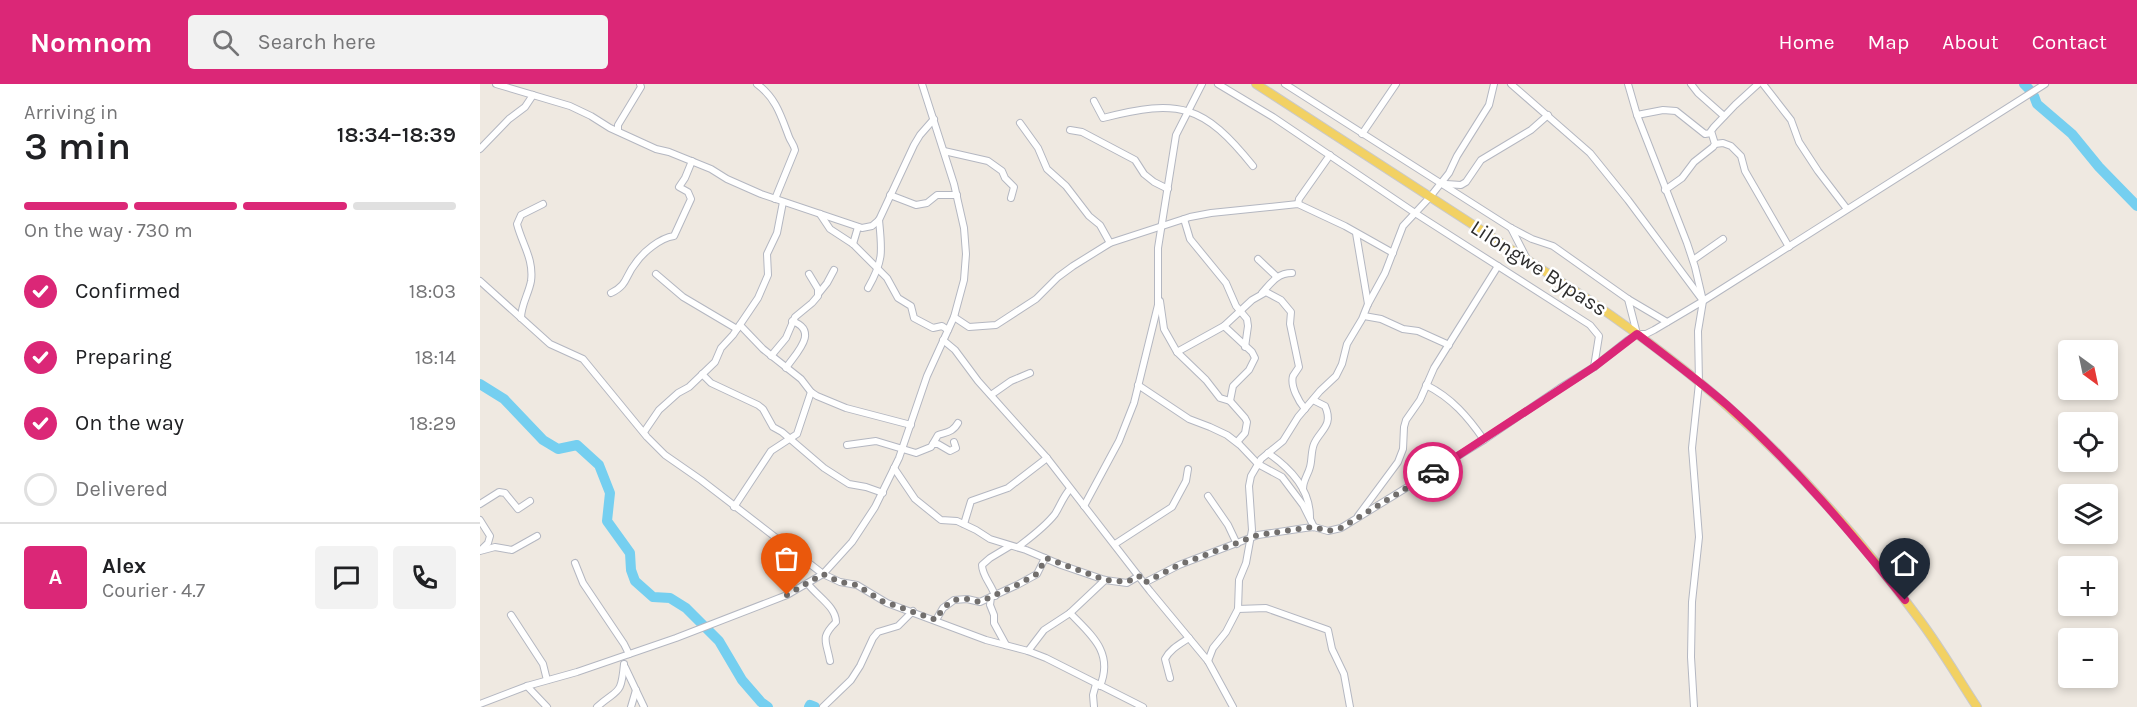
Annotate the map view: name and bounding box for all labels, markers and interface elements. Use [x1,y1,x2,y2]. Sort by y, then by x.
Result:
search box [188,15,608,69]
text: Nomnom [30,26,152,59]
icon: search [209,26,242,59]
text: Search here [257,29,376,55]
text: Home [1779,30,1835,54]
text: Map [1868,30,1909,54]
text: About [1942,30,1999,54]
text: Contact [2032,30,2107,54]
text: Arriving in [24,101,118,124]
text: 18:34–18:39 [337,122,456,148]
text: 3 min [24,123,131,169]
street label: Lilongwe Bypass [1466,215,1612,321]
text: On the way · 730 m [24,219,193,242]
icon: check [24,275,57,308]
text: Confirmed [75,278,181,304]
text: 18:03 [409,280,456,303]
north arrow [2058,340,2118,400]
map controls [2058,340,2118,688]
icon: check [24,341,57,374]
text: Preparing [75,344,172,370]
text: 18:14 [415,346,456,369]
icon: check [24,407,57,440]
text: On the way [75,410,184,436]
text: 18:29 [409,412,456,435]
button: locate [2058,412,2118,472]
courier [1403,442,1463,502]
icon: car [1417,456,1450,489]
text: Delivered [75,476,168,502]
button: layers [2058,484,2118,544]
pin [761,533,812,595]
pin [1879,538,1930,600]
icon: bag [770,542,803,575]
button: chat [315,546,378,609]
button: phone [393,546,456,609]
icon: home [1888,547,1921,580]
text: Alex [102,553,146,579]
button: + [2058,556,2118,616]
text: A [49,564,62,590]
text: Courier · 4.7 [102,579,205,602]
button: − [2058,628,2118,688]

